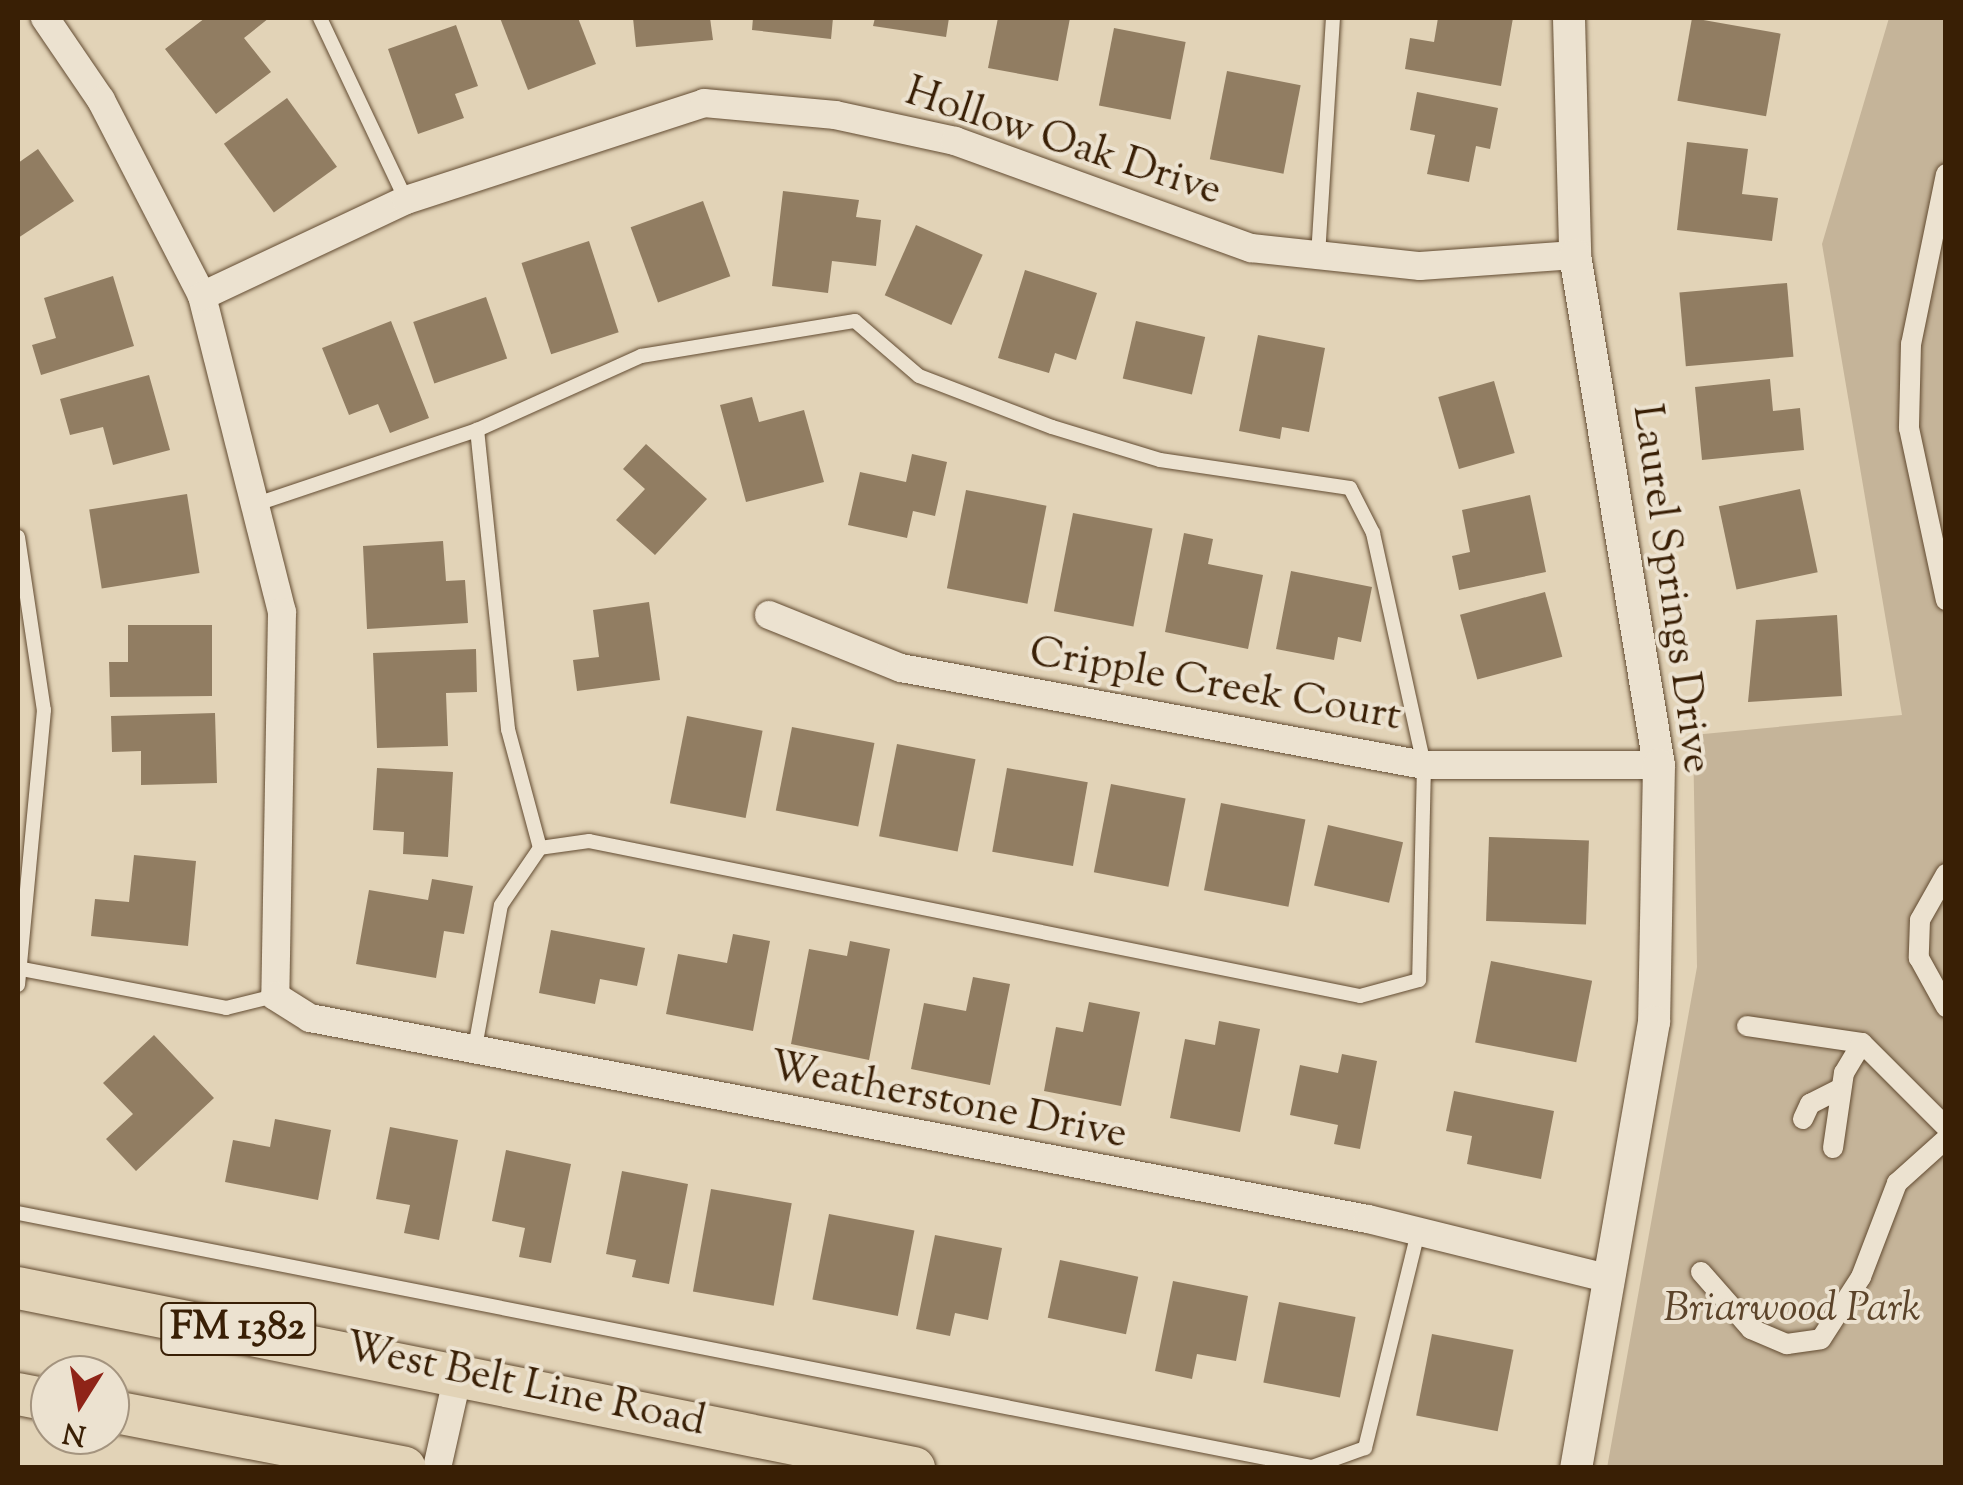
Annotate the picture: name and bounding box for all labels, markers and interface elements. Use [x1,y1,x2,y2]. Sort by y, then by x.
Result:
street label: Hollow Oak Drive [899,68,1227,218]
street label: Laurel Springs Drive [1619,402,1721,776]
street label: Cripple Creek Court [1025,629,1405,743]
street label: Weatherstone Drive [765,1043,1131,1161]
park label: Briarwood Park [1663,1285,1921,1335]
road number: FM 1382 [158,1294,318,1364]
street label: West Belt Line Road [340,1323,710,1449]
north arrow [30,1355,130,1455]
text: N [60,1411,89,1454]

